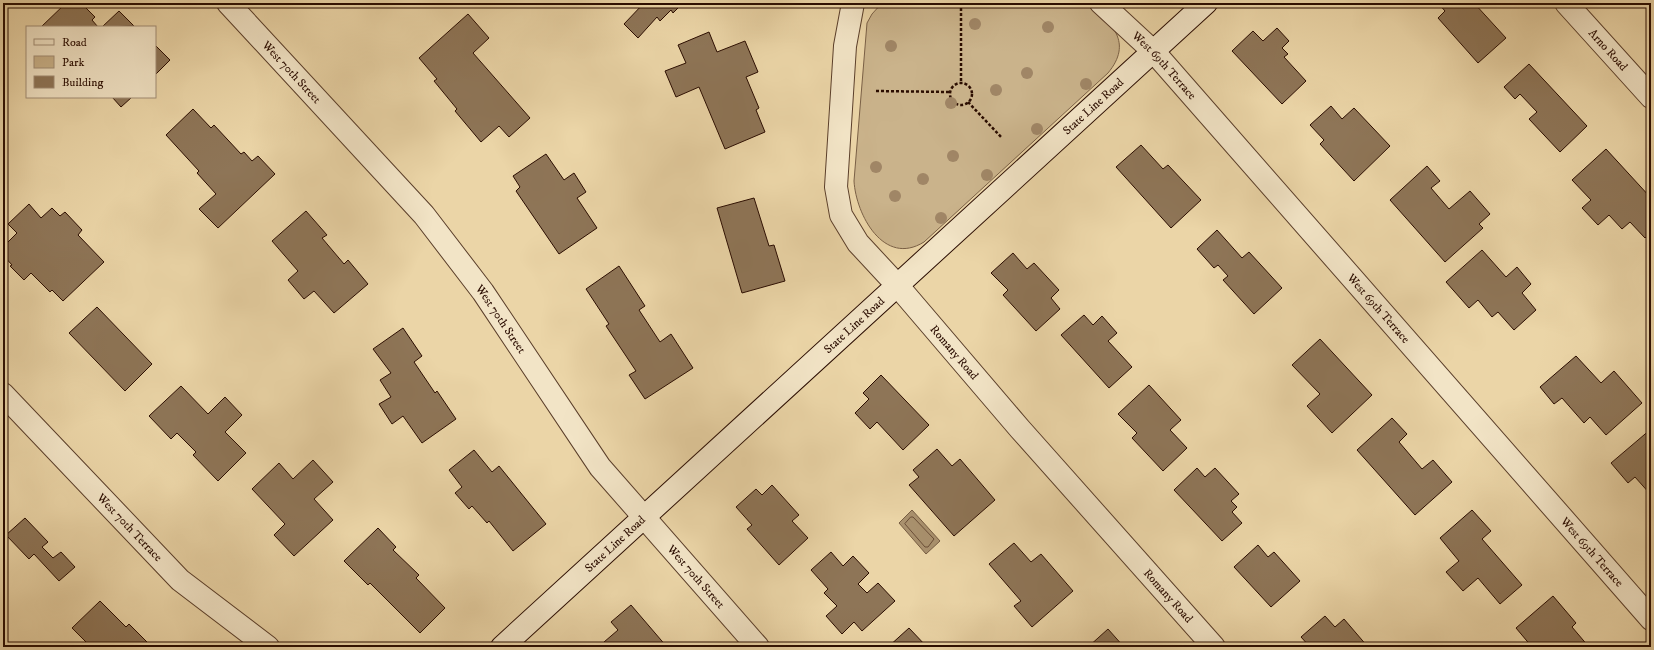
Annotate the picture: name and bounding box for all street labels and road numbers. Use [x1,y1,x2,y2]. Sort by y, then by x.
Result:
street label: Arno Road [1585,26,1631,74]
street label: West 69th Terrace [1128,28,1199,103]
street label: West 70th Street [258,37,324,107]
street label: State Line Road [1060,75,1127,138]
street label: West 69th Terrace [1343,270,1413,347]
street label: West 70th Street [471,281,529,357]
street label: State Line Road [821,294,888,357]
street label: Romany Road [927,322,982,383]
street label: West 70th Terrace [93,490,165,565]
street label: State Line Road [582,513,649,576]
street label: West 69th Terrace [1557,514,1626,590]
street label: West 70th Street [663,541,728,612]
street label: Romany Road [1140,566,1196,626]

